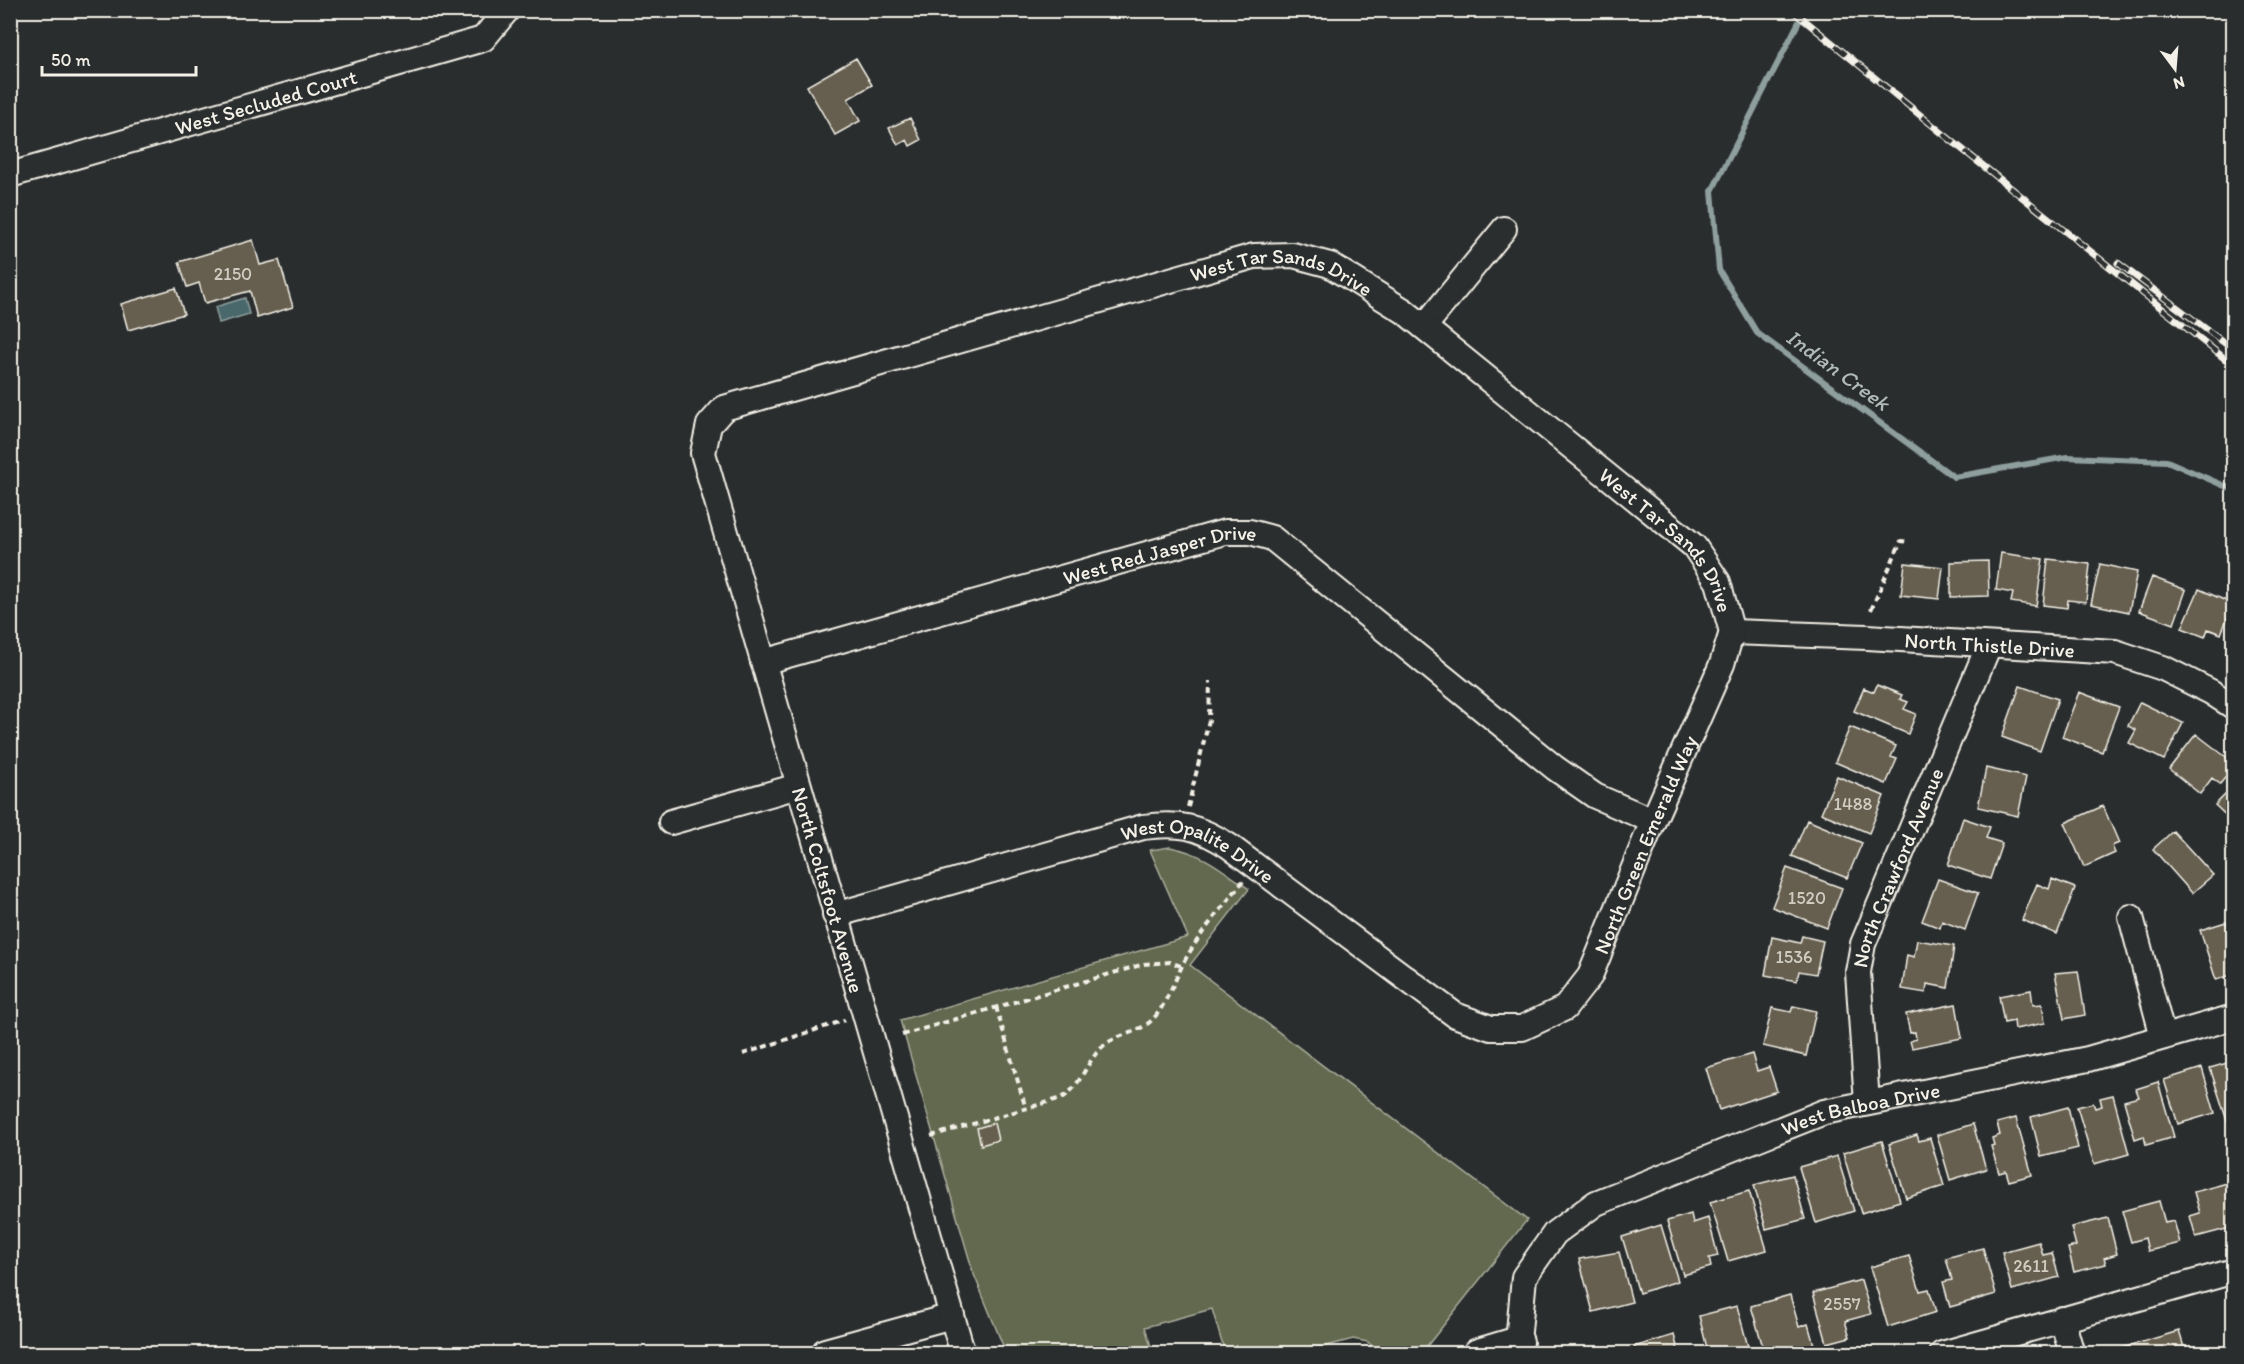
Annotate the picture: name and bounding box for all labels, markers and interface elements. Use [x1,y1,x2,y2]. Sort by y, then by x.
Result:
scale bar [42,39,196,77]
north arrow [2145,39,2205,99]
text: 50 m [51,49,91,71]
street label: West Secluded Court [172,63,360,139]
text: N [2171,72,2187,94]
street label: West Tar Sands Drive [1187,242,1377,301]
house number: 2150 [214,263,252,285]
water label: Indian Creek [1781,323,1896,418]
street label: West Tar Sands Drive [1594,462,1738,615]
street label: West Red Jasper Drive [1060,519,1260,590]
street label: North Thistle Drive [1904,627,2076,662]
street label: North Green Emerald Way [1588,731,1702,957]
street label: North Crawford Avenue [1847,764,1948,970]
street label: North Coltsfoot Avenue [787,784,869,996]
house number: 1488 [1834,793,1873,815]
street label: West Opalite Drive [1117,812,1280,888]
house number: 1520 [1788,887,1826,909]
house number: 1536 [1775,946,1813,968]
street label: West Balboa Drive [1777,1077,1942,1140]
house number: 2611 [2013,1255,2049,1277]
house number: 2557 [1823,1293,1861,1315]

